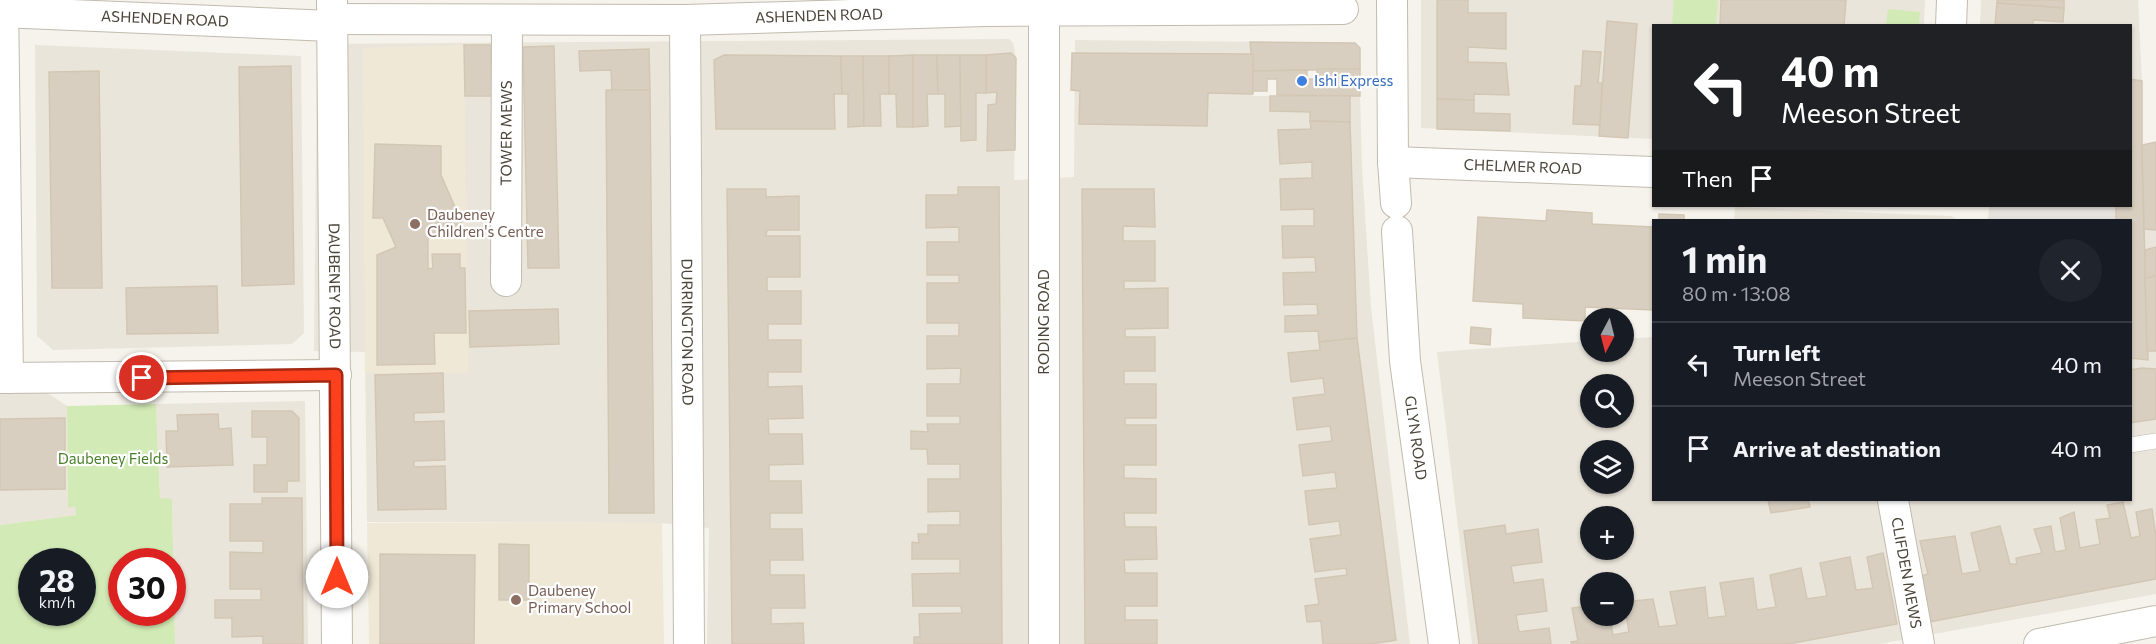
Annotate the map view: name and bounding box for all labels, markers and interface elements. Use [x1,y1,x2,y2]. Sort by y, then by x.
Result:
street label: ASHENDEN ROAD [755,4,883,26]
street label: ASHENDEN ROAD [101,6,229,30]
text: 40 m [1781,44,1879,96]
icon: left [1682,48,1760,126]
place label: Ishi Express [1314,71,1394,89]
marker: Ishi Express [1295,74,1309,88]
street label: TOWER MEWS [496,80,515,186]
text: Meeson Street [1781,96,1961,129]
street label: CHELMER ROAD [1463,155,1582,177]
icon: arrive [1745,162,1778,195]
text: Then [1682,165,1733,192]
place label: Daubeney Children's Centre [427,205,544,240]
marker: Daubeney Children's Centre [408,217,422,231]
street label: DAUBENEY ROAD [326,223,345,349]
text: 1 min [1682,236,1767,280]
button: close [2039,239,2102,302]
street label: DURRINGTON ROAD [679,258,697,406]
street label: RODING ROAD [1034,269,1052,375]
text: 80 m · 13:08 [1682,281,1791,305]
north arrow [1580,308,1634,362]
map controls [1580,308,1634,626]
text: Turn left [1733,339,1820,366]
icon: left [1682,348,1715,381]
text: 40 m [2051,351,2102,378]
pin [116,352,167,403]
icon: arrive [125,361,158,394]
text: Meeson Street [1733,366,1866,390]
button: search [1580,374,1634,428]
street label: GLYN ROAD [1402,395,1431,481]
icon: arrive [1682,432,1715,465]
text: Arrive at destination [1733,435,1941,462]
text: 40 m [2051,435,2102,462]
button: layers [1580,440,1634,494]
park label: Daubeney Fields [58,449,169,467]
button: + [1580,506,1634,560]
street label: CLIFDEN MEWS [1888,515,1926,630]
position arrow [305,545,369,609]
speed limit sign: 30 [108,548,186,626]
text: 28 [39,561,75,598]
button: − [1580,572,1634,626]
place label: Daubeney Primary School [528,581,631,616]
text: km/h [39,593,75,611]
marker: Daubeney Primary School [509,593,523,607]

